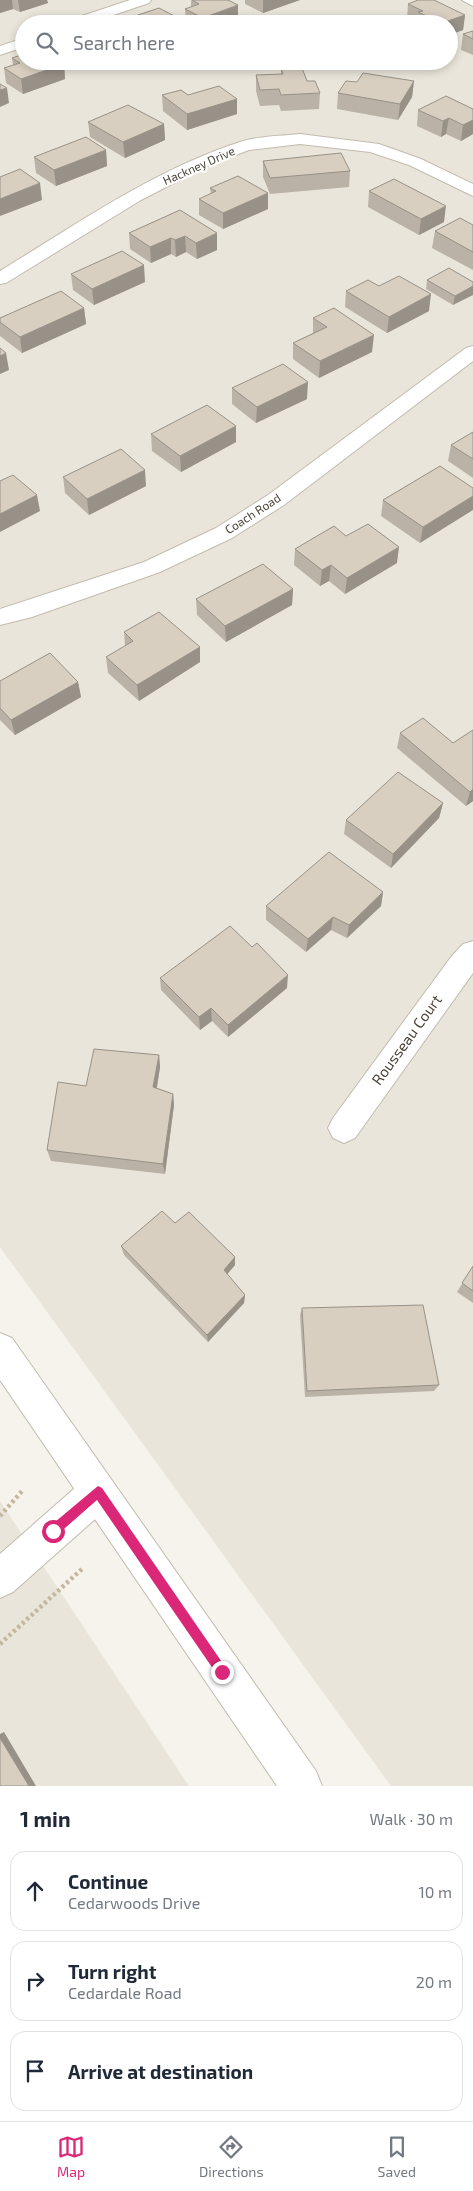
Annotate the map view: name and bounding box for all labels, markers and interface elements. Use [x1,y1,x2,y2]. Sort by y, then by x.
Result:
search box [15,15,458,70]
icon: search [33,29,61,57]
text: Search here [73,31,175,54]
street label: Hackney Drive [160,143,237,187]
street label: Coach Road [222,490,283,536]
street label: Rousseau Court [367,991,445,1088]
route start [42,1520,65,1543]
route end [211,1661,234,1684]
text: 1 min [20,1806,71,1831]
text: Walk · 30 m [369,1809,453,1828]
text: Continue [68,1870,148,1893]
icon: ahead [21,1877,49,1905]
text: 10 m [418,1882,452,1901]
text: Cedarwoods Drive [68,1893,200,1912]
text: Turn right [68,1960,156,1983]
icon: right [21,1967,49,1995]
text: 20 m [416,1972,452,1991]
text: Cedardale Road [68,1983,182,2002]
icon: arrive [21,2057,49,2085]
text: Arrive at destination [68,2060,253,2083]
tab: Map [57,2133,85,2180]
tab: Directions [199,2133,264,2180]
tab: Saved [378,2133,416,2180]

